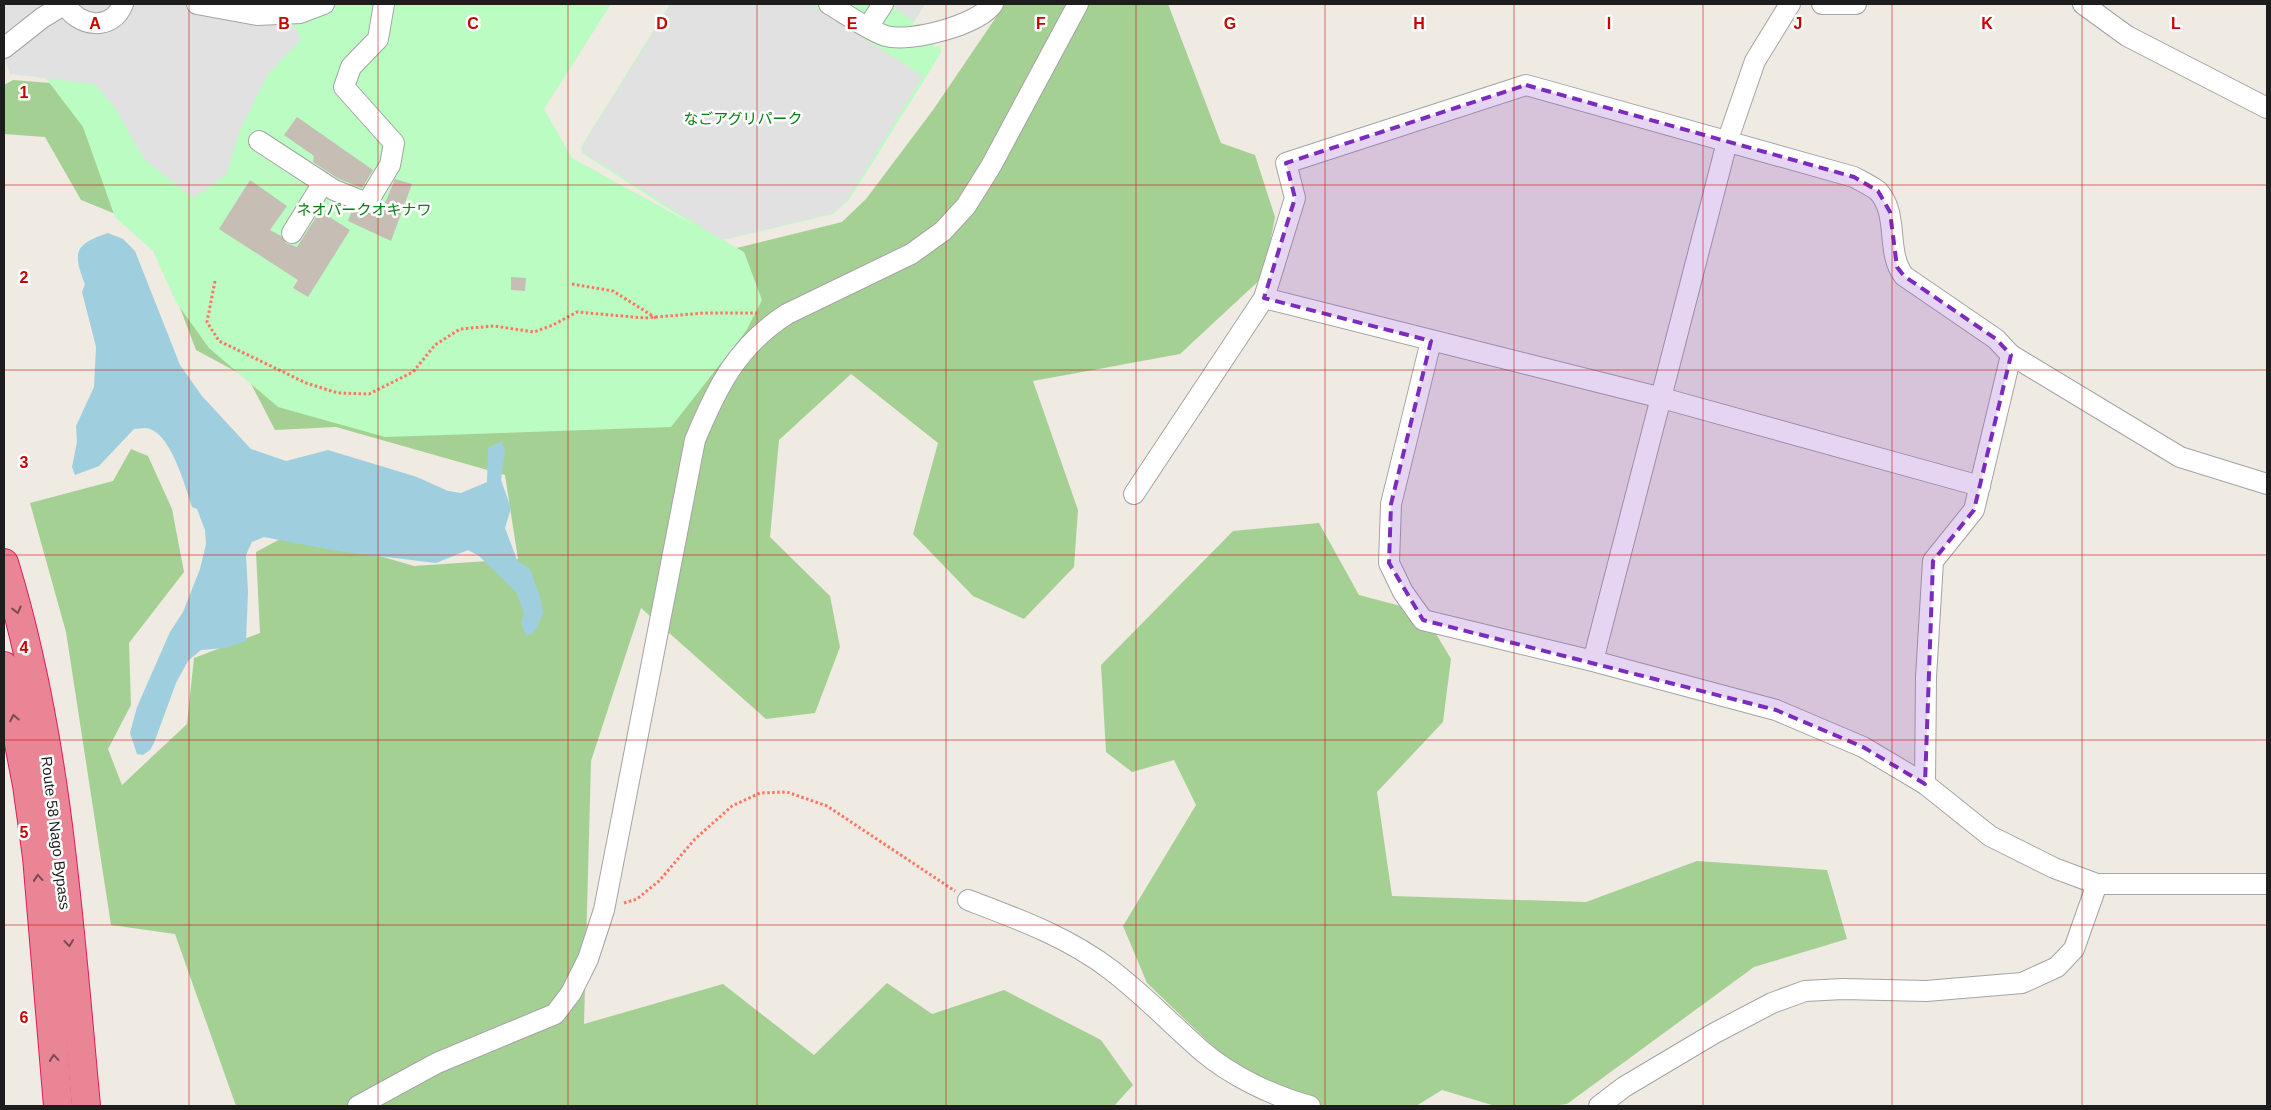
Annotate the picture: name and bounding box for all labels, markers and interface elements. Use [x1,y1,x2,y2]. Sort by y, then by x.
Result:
text: A [89,15,101,32]
text: B [278,15,290,32]
text: C [467,15,479,32]
text: D [656,15,668,32]
text: E [847,15,858,32]
text: F [1036,15,1046,32]
text: G [1224,15,1236,32]
text: H [1413,15,1425,32]
text: I [1607,15,1611,32]
text: J [1794,15,1802,32]
text: K [1981,15,1993,32]
text: L [2171,15,2181,32]
text: 1 [20,84,29,101]
park label: なごアグリパーク [683,110,803,127]
park label: ネオパークオキナワ [296,201,432,218]
text: 2 [20,269,29,286]
text: 3 [20,454,29,471]
one-way arrow [11,605,21,613]
text: 4 [20,639,29,656]
one-way arrow [10,713,20,722]
street label: Route 58 Nago Bypass [38,755,74,911]
text: 5 [20,824,29,841]
one-way arrow [33,874,44,882]
one-way arrow [64,939,75,947]
text: 6 [20,1009,29,1026]
one-way arrow [49,1053,60,1061]

